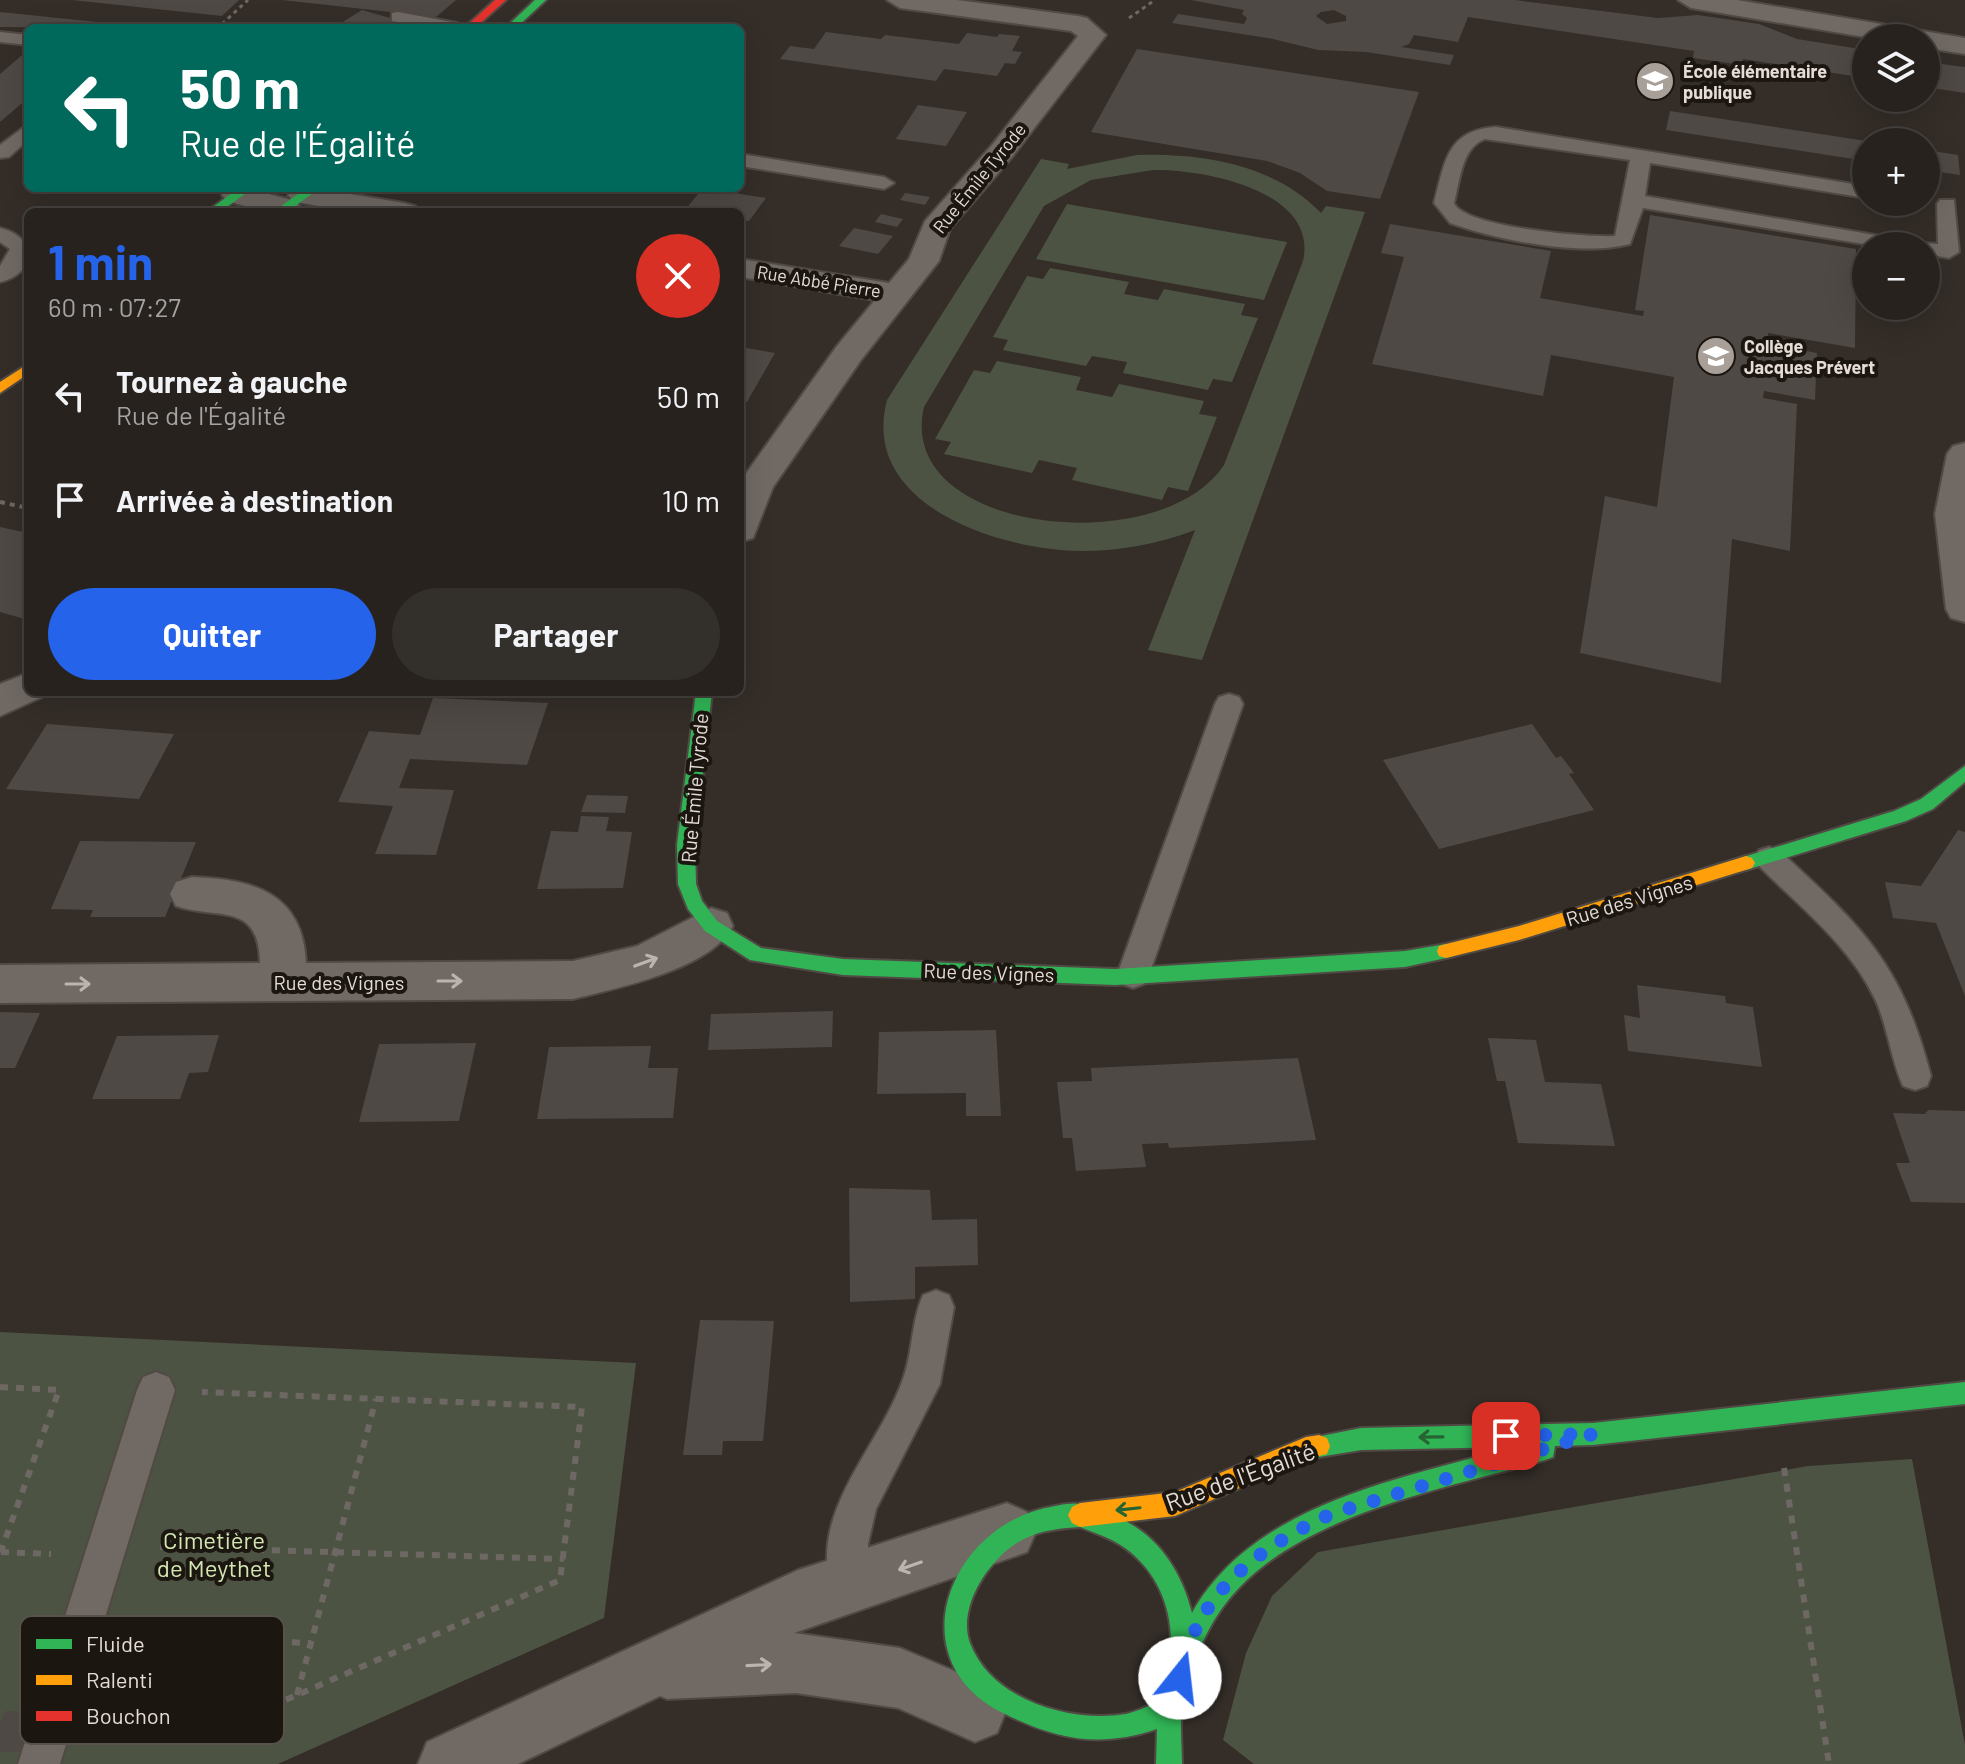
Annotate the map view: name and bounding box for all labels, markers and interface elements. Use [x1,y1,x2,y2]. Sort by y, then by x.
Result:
map controls [1852,24,1940,320]
button: layers [1852,24,1940,112]
text: 50 m [180,53,300,120]
icon: left [48,56,152,160]
school or university icon: École élémentaire publique [1634,60,1676,102]
place label: École élémentaire publique [1683,60,1827,103]
street label: Rue Émile Tyrode [928,119,1030,237]
text: Rue de l'Égalité [180,121,415,164]
button: + [1852,128,1940,216]
text: 1 min [48,232,153,290]
button: − [1852,232,1940,320]
button: close [636,234,720,318]
street label: Rue Abbé Pierre [756,260,882,302]
text: 60 m · 07:27 [48,291,181,322]
school or university icon: Collège Jacques Prévert [1695,335,1737,377]
place label: Collège Jacques Prévert [1744,335,1875,378]
text: Tournez à gauche [116,363,348,399]
icon: left [48,374,92,418]
text: 50 m [657,378,720,414]
text: Rue de l'Égalité [116,399,286,430]
icon: arrive [48,478,92,522]
text: Arrivée à destination [116,482,393,518]
text: 10 m [662,482,720,518]
button: Quitter [48,588,376,680]
button: Partager [392,588,720,680]
street label: Rue Émile Tyrode [676,712,712,864]
street label: Rue des Vignes [1563,869,1695,931]
one-way arrow [633,953,658,968]
street label: Rue des Vignes [923,958,1055,986]
street label: Rue des Vignes [274,970,404,994]
one-way arrow [436,973,463,989]
one-way arrow [64,976,91,992]
pin [1472,1402,1540,1470]
icon: arrive [1484,1414,1528,1458]
one-way arrow [1418,1429,1445,1445]
street label: Rue de l'Égalité [1161,1436,1319,1516]
one-way arrow [1115,1502,1142,1517]
park label: Cimetière de Meythet [157,1525,271,1582]
one-way arrow [898,1559,923,1574]
legend [20,1616,284,1744]
text: Fluide [86,1630,145,1656]
position arrow [1138,1636,1222,1720]
one-way arrow [745,1657,772,1672]
text: Ralenti [86,1666,153,1692]
text: Bouchon [86,1702,171,1728]

